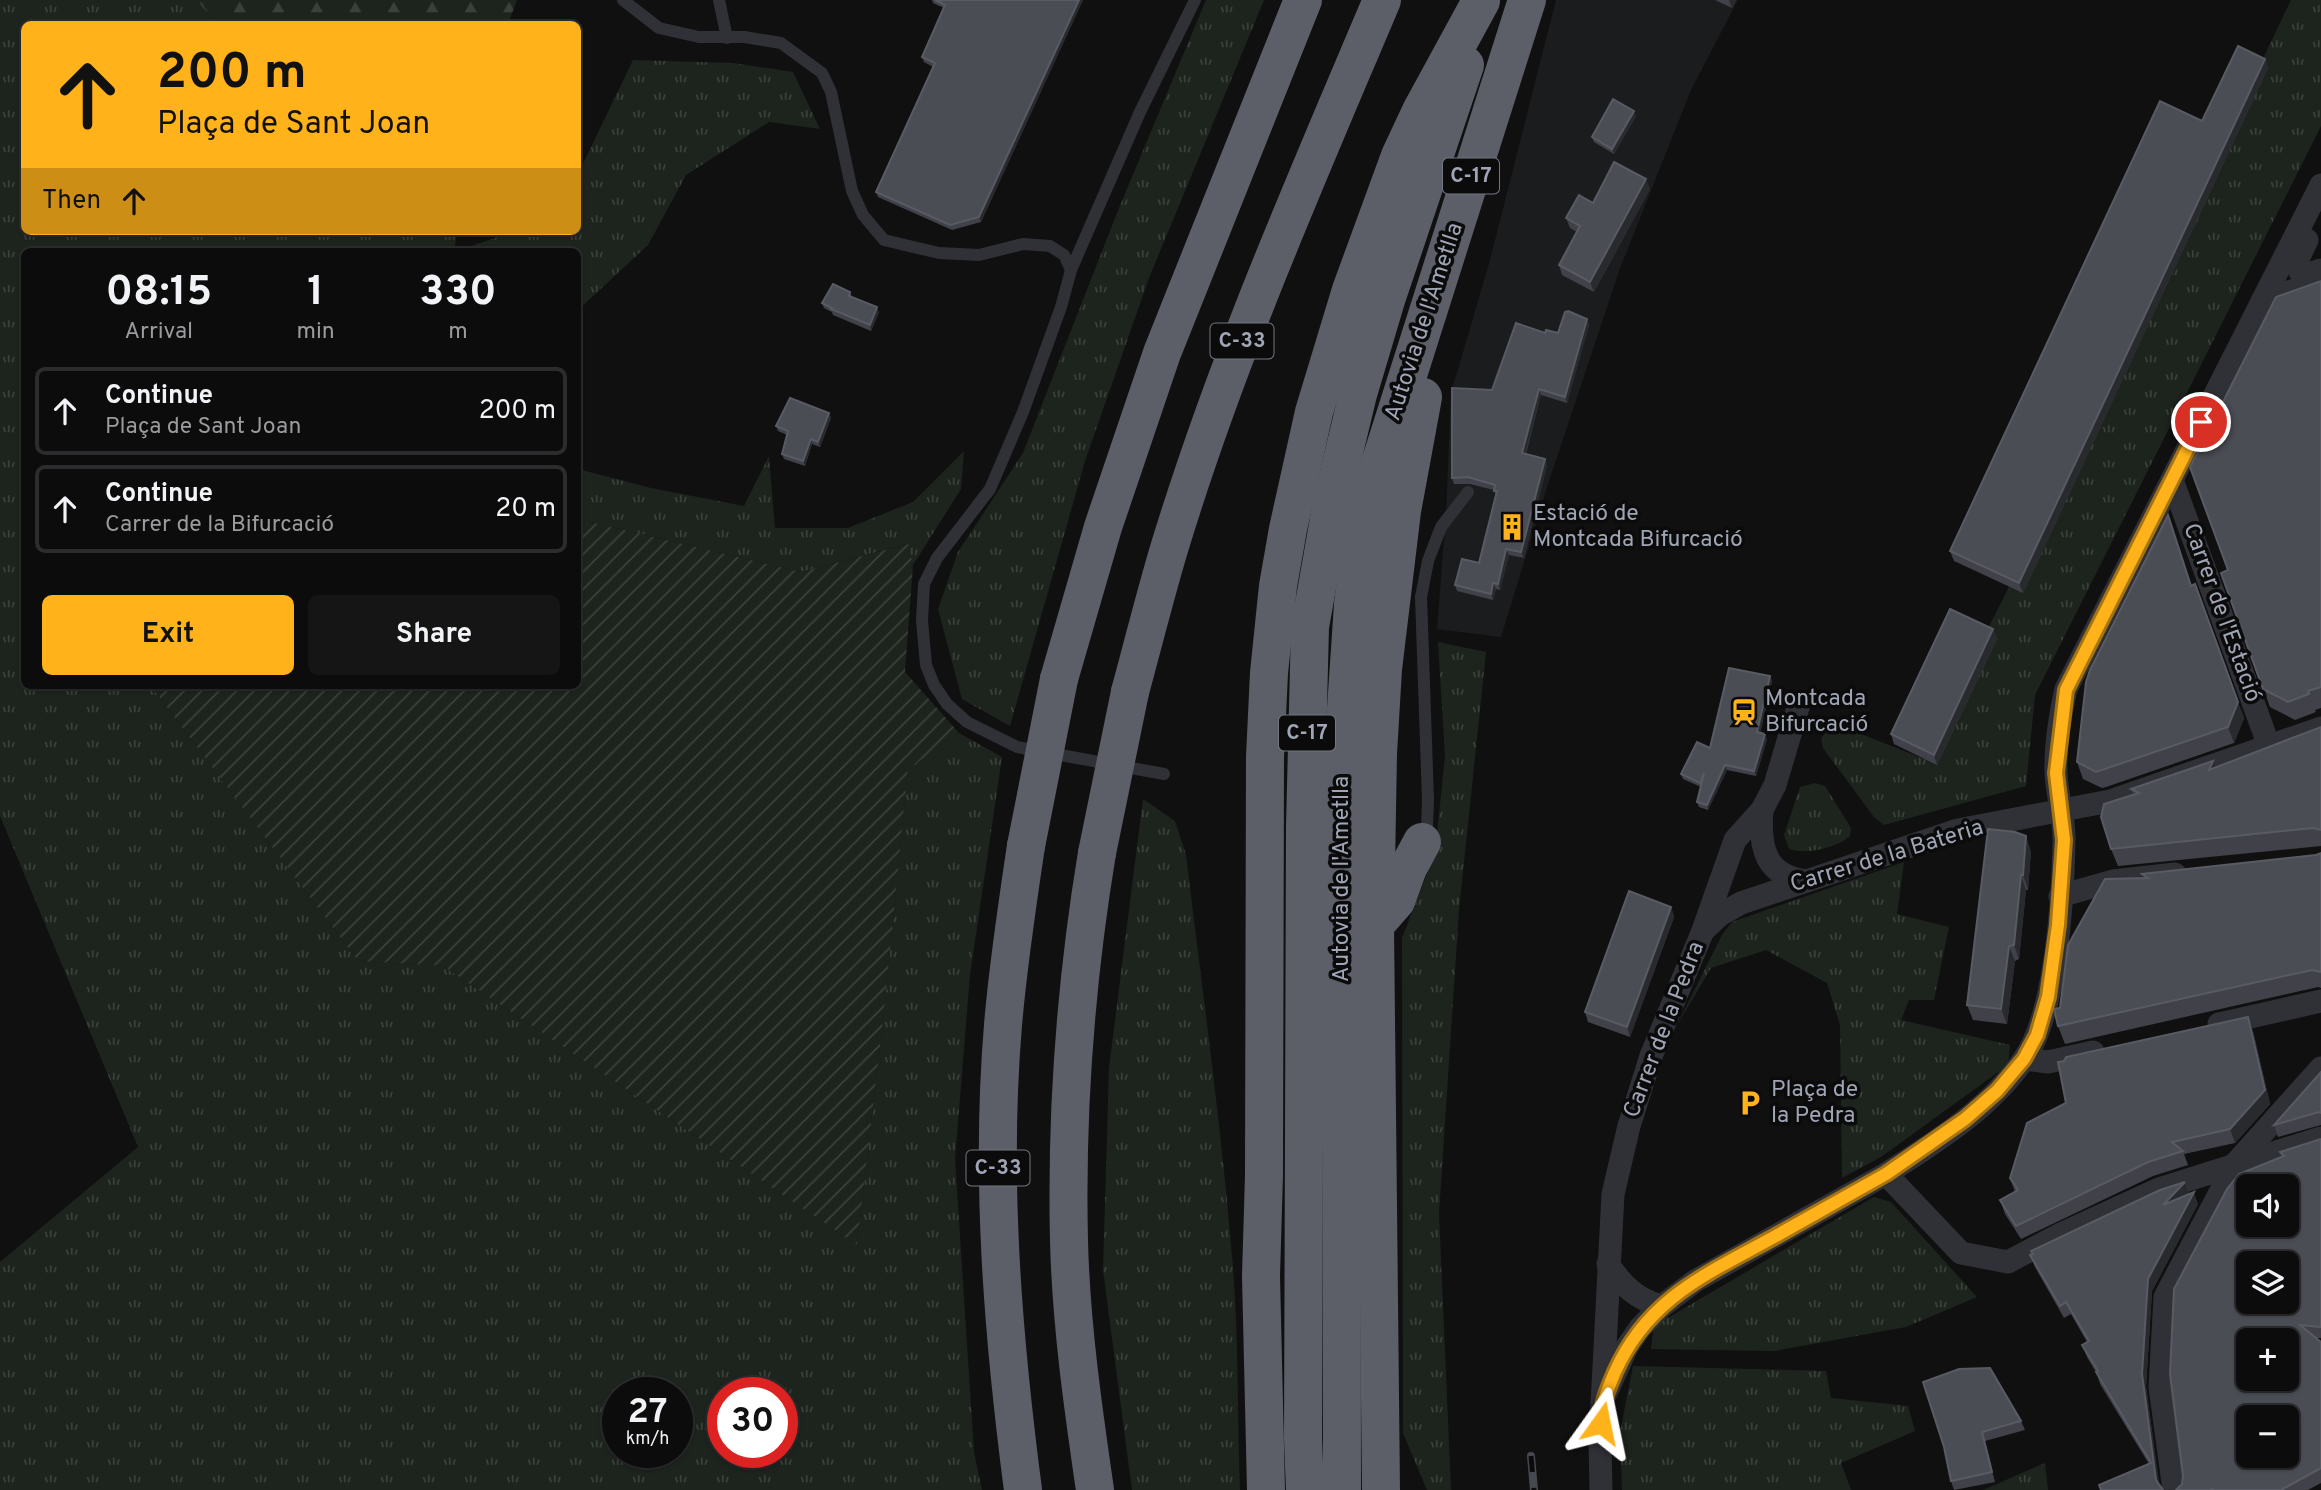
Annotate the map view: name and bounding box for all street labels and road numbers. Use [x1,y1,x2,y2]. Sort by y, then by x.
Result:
road number: C-17 [1443,158,1499,194]
street label: Autovia de l'Ametlla [1379,219,1471,425]
road number: C-33 [1210,324,1274,358]
street label: Carrer de l'Estació [2175,520,2267,706]
road number: C-17 [1279,716,1335,750]
street label: Autovia de l'Ametlla [1328,776,1357,982]
street label: Carrer de la Bateria [1787,814,1987,900]
street label: Carrer de la Pedra [1618,938,1712,1122]
road number: C-33 [967,1150,1030,1186]

